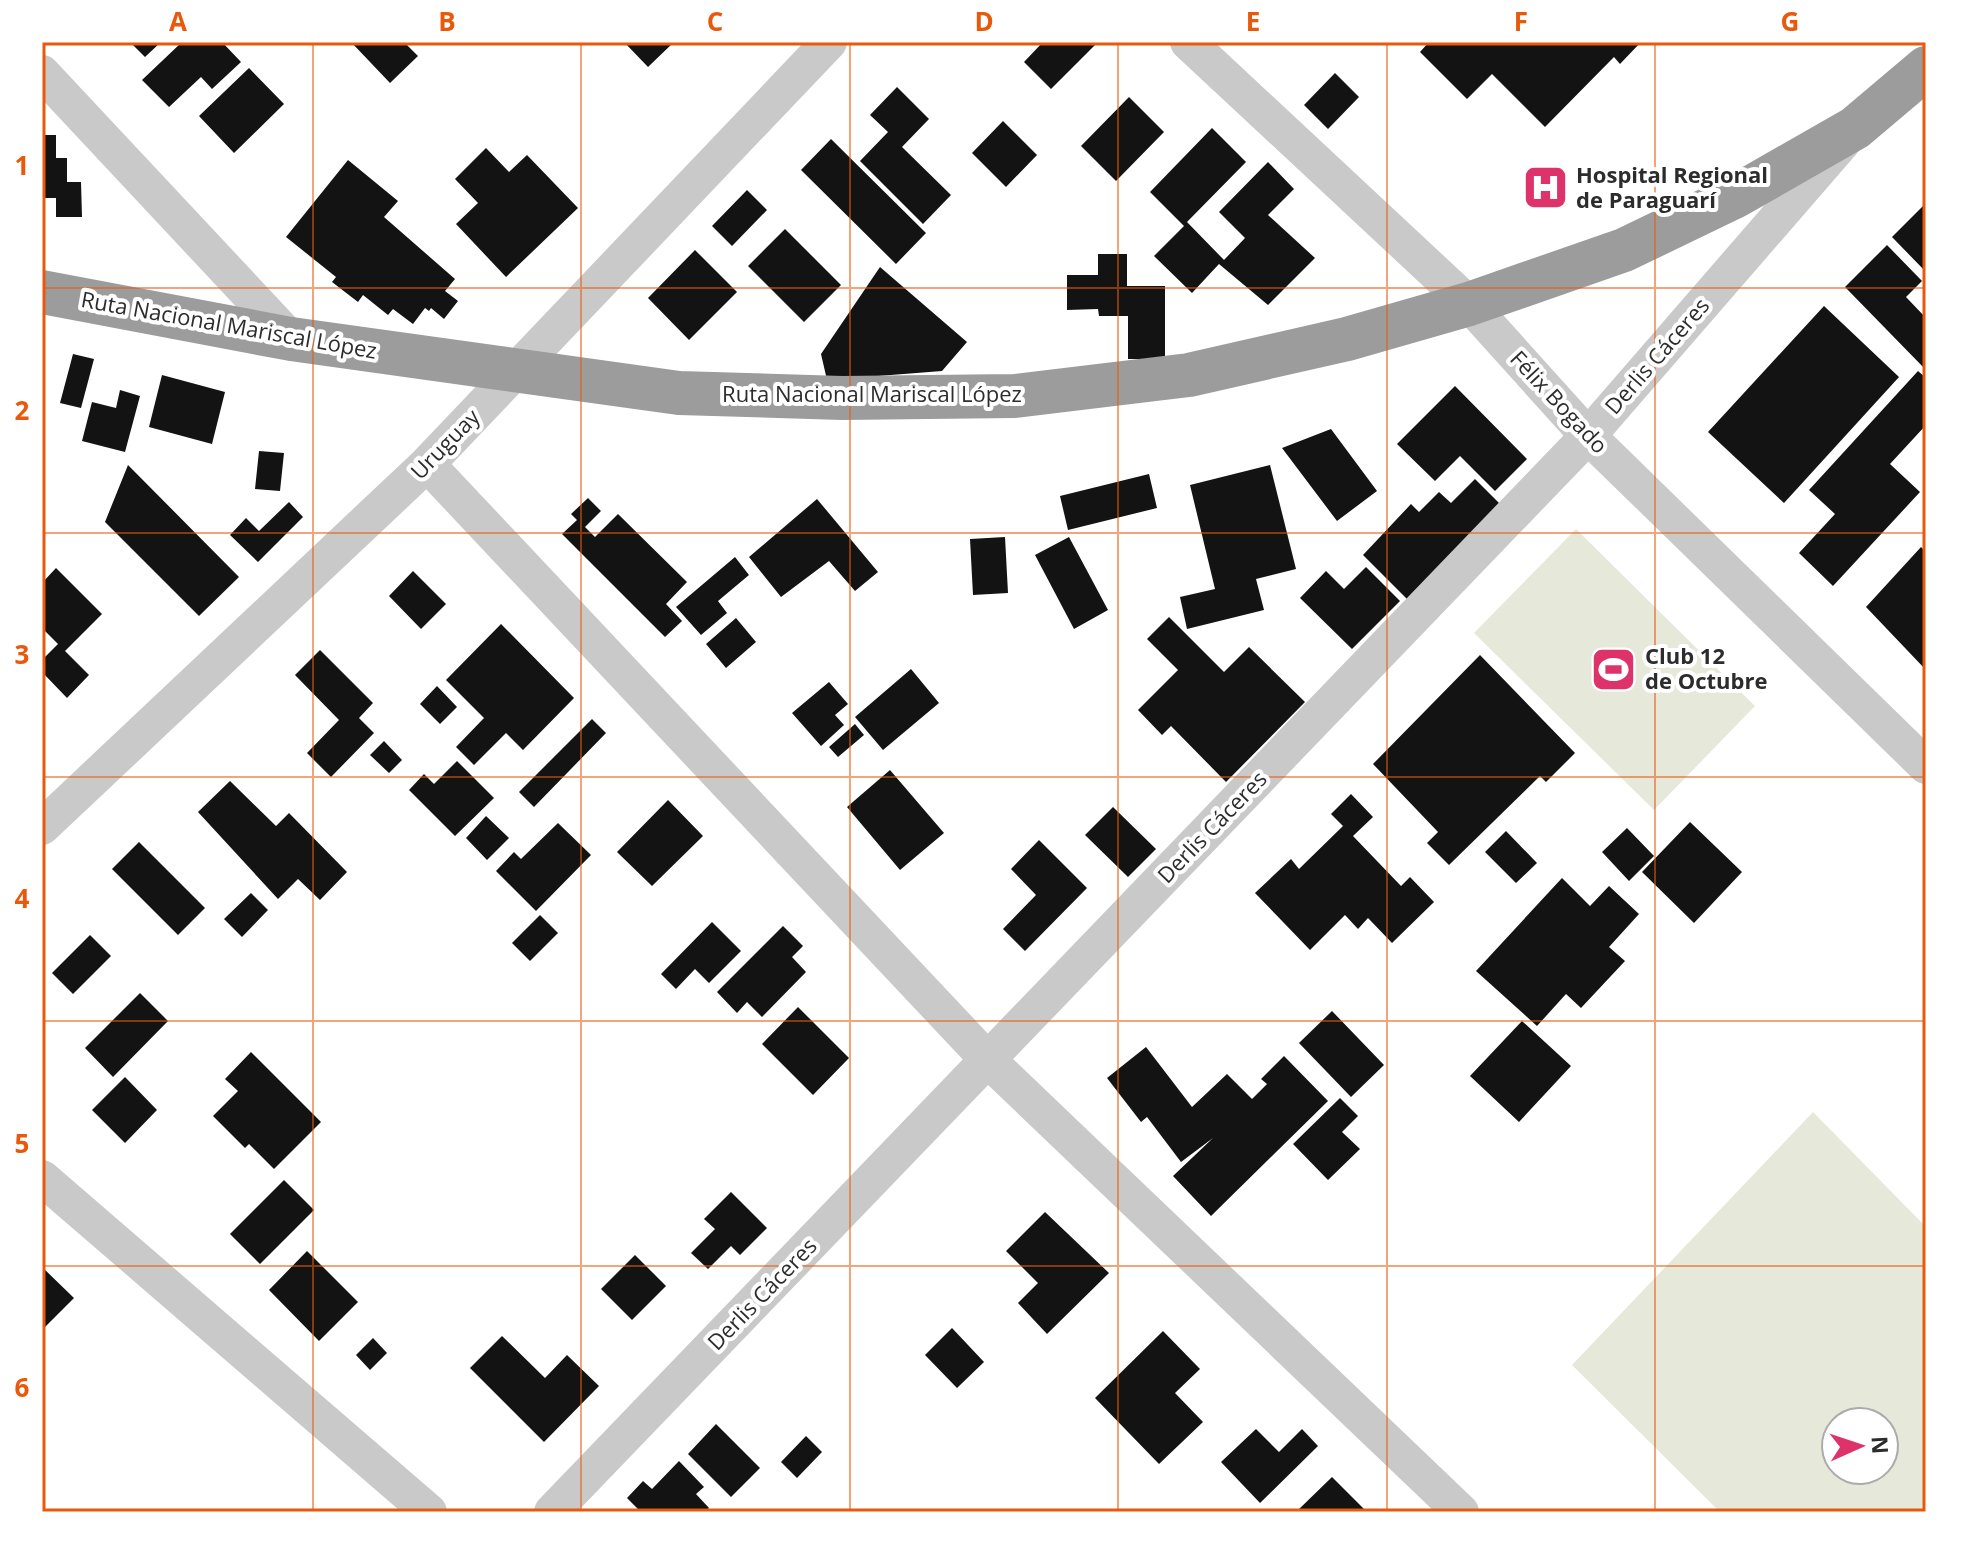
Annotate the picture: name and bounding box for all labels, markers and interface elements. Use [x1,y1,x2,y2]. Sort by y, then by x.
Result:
text: A [169,3,187,39]
text: B [438,3,456,39]
text: C [707,3,723,39]
text: D [974,3,994,39]
text: E [1246,3,1260,39]
text: F [1514,3,1528,39]
text: G [1781,3,1799,39]
text: 1 [15,147,29,183]
place label: Hospital Regional de Paraguarí [1576,159,1768,214]
hospital icon: Hospital Regional de Paraguarí [1521,164,1569,212]
street label: Ruta Nacional Mariscal López [79,283,379,365]
street label: Derlis Cáceres [1597,291,1715,420]
street label: Félix Bogado [1504,343,1615,459]
street label: Ruta Nacional Mariscal López [722,378,1022,408]
text: 2 [15,392,30,428]
street label: Uruguay [403,401,486,485]
text: 3 [15,636,29,672]
place label: Club 12 de Octubre [1645,640,1767,695]
sports icon: Club 12 de Octubre [1590,645,1638,693]
street label: Derlis Cáceres [1150,764,1273,889]
text: 4 [15,880,30,916]
text: 5 [15,1125,29,1161]
street label: Derlis Cáceres [700,1231,823,1356]
text: 6 [15,1369,30,1405]
north arrow [1820,1406,1900,1486]
text: N [1866,1435,1896,1455]

